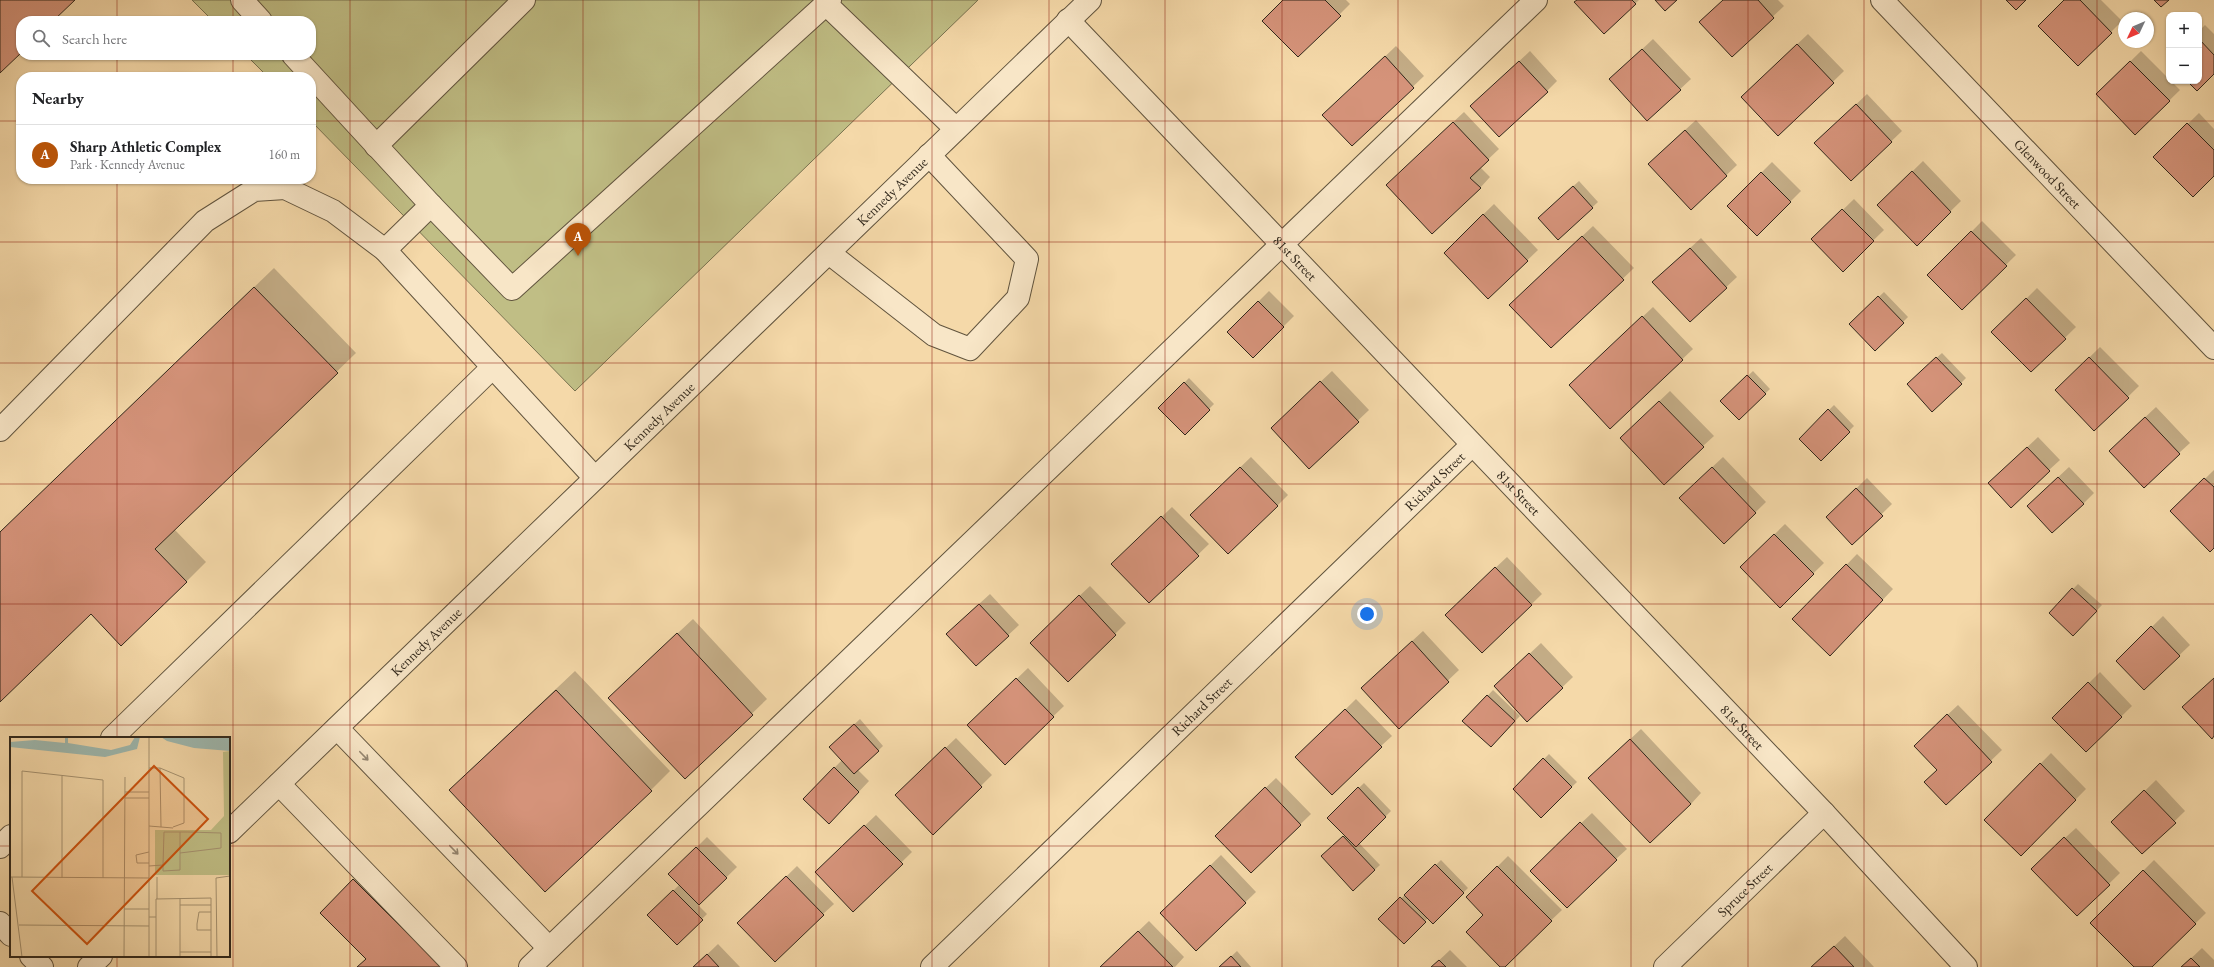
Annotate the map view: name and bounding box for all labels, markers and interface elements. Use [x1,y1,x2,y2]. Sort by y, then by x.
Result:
north arrow [2118,12,2154,48]
map controls [2166,12,2202,84]
button: + [2166,12,2202,48]
search box [16,16,316,60]
icon: search [30,27,52,49]
text: Search here [62,29,127,48]
button: − [2166,48,2202,84]
text: Nearby [32,87,84,109]
street label: Glenwood Street [2010,135,2086,213]
text: Sharp Athletic Complex [70,137,221,156]
text: A [40,146,50,163]
text: 160 m [269,146,300,163]
street label: Kennedy Avenue [853,153,932,230]
text: Park · Kennedy Avenue [70,156,185,173]
pin: A [565,223,591,256]
street label: 81st Street [1269,232,1321,285]
street label: Kennedy Avenue [620,378,699,455]
street label: Richard Street [1401,447,1469,515]
street label: 81st Street [1493,466,1545,520]
street label: Kennedy Avenue [387,603,466,680]
your location [1357,604,1377,624]
street label: Richard Street [1168,673,1236,740]
street label: 81st Street [1716,701,1768,754]
inset map [10,737,230,957]
one-way arrow [359,751,369,761]
one-way arrow [449,845,459,855]
street label: Spruce Street [1713,858,1777,921]

